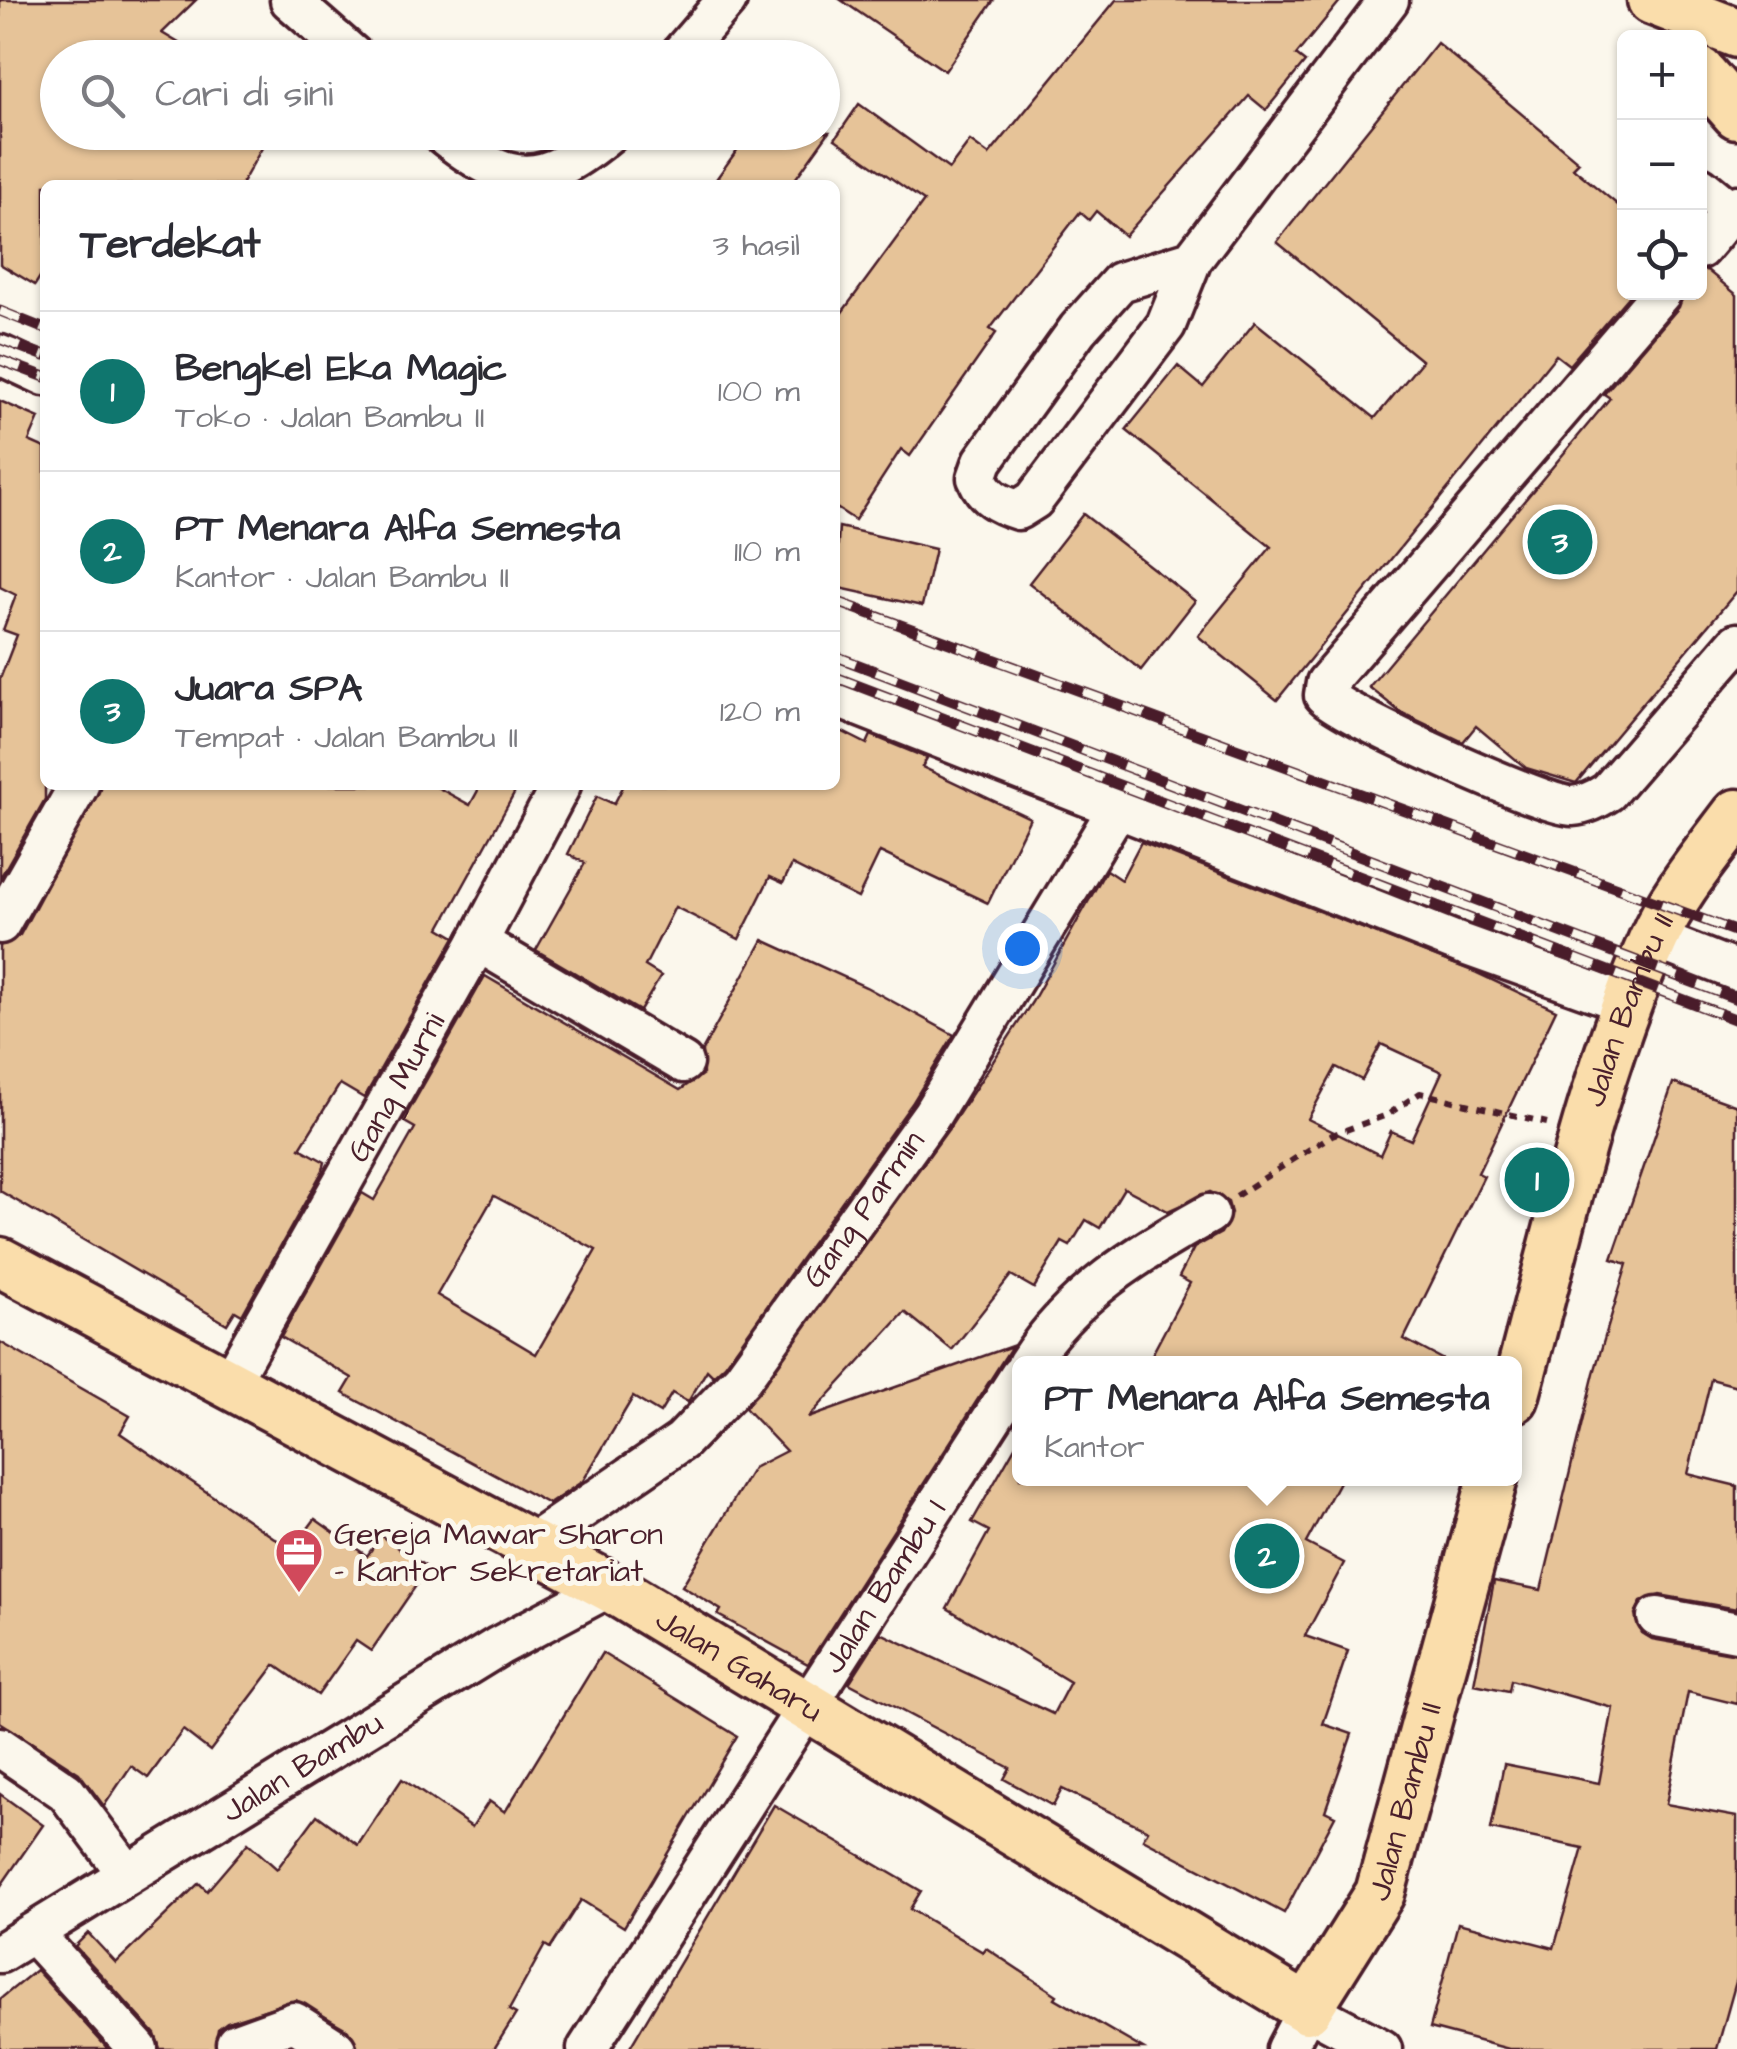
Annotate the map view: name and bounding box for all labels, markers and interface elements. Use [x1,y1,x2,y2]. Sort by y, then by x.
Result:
map controls [1617,30,1707,300]
button: + [1617,30,1707,120]
search box [40,40,840,150]
icon: search [75,68,130,123]
text: Cari di sini [155,69,333,121]
button: − [1617,120,1707,210]
button: locate [1617,210,1707,300]
text: Terdekat [80,216,260,274]
text: 3 hasil [713,223,800,268]
text: Bengkel Eka Magic [175,343,507,395]
text: 1 [110,369,115,414]
text: 100 m [718,369,800,414]
text: Toko · Jalan Bambu II [175,395,485,440]
text: PT Menara Alfa Semesta [175,503,620,555]
pin: 3 [1528,504,1592,580]
text: 2 [103,529,122,574]
text: 110 m [734,529,800,574]
text: Kantor · Jalan Bambu II [175,555,509,600]
text: Juara SPA [175,663,362,715]
text: 3 [104,689,121,734]
text: 120 m [720,689,800,734]
text: Tempat · Jalan Bambu II [175,715,518,760]
street label: Jalan Bambu II [1571,904,1685,1112]
your location [997,923,1048,974]
street label: Gang Murni [336,1004,456,1170]
street label: Gang Parmin [792,1121,936,1297]
pin: 1 [1504,1142,1570,1218]
popup [1012,1356,1522,1486]
text: PT Menara Alfa Semesta [1044,1373,1490,1425]
text: Kantor [1044,1425,1145,1470]
street label: Jalan Bambu I [812,1490,957,1682]
place label: Gereja Mawar Sharon - Kantor Sekretariat [334,1512,663,1594]
pin: 2 [1234,1518,1300,1594]
office icon: Gereja Mawar Sharon - Kantor Sekretariat [273,1526,325,1594]
street label: Jalan Gaharu [647,1597,831,1733]
street label: Jalan Bambu II [1356,1697,1453,1906]
street label: Jalan Bambu [213,1700,391,1834]

